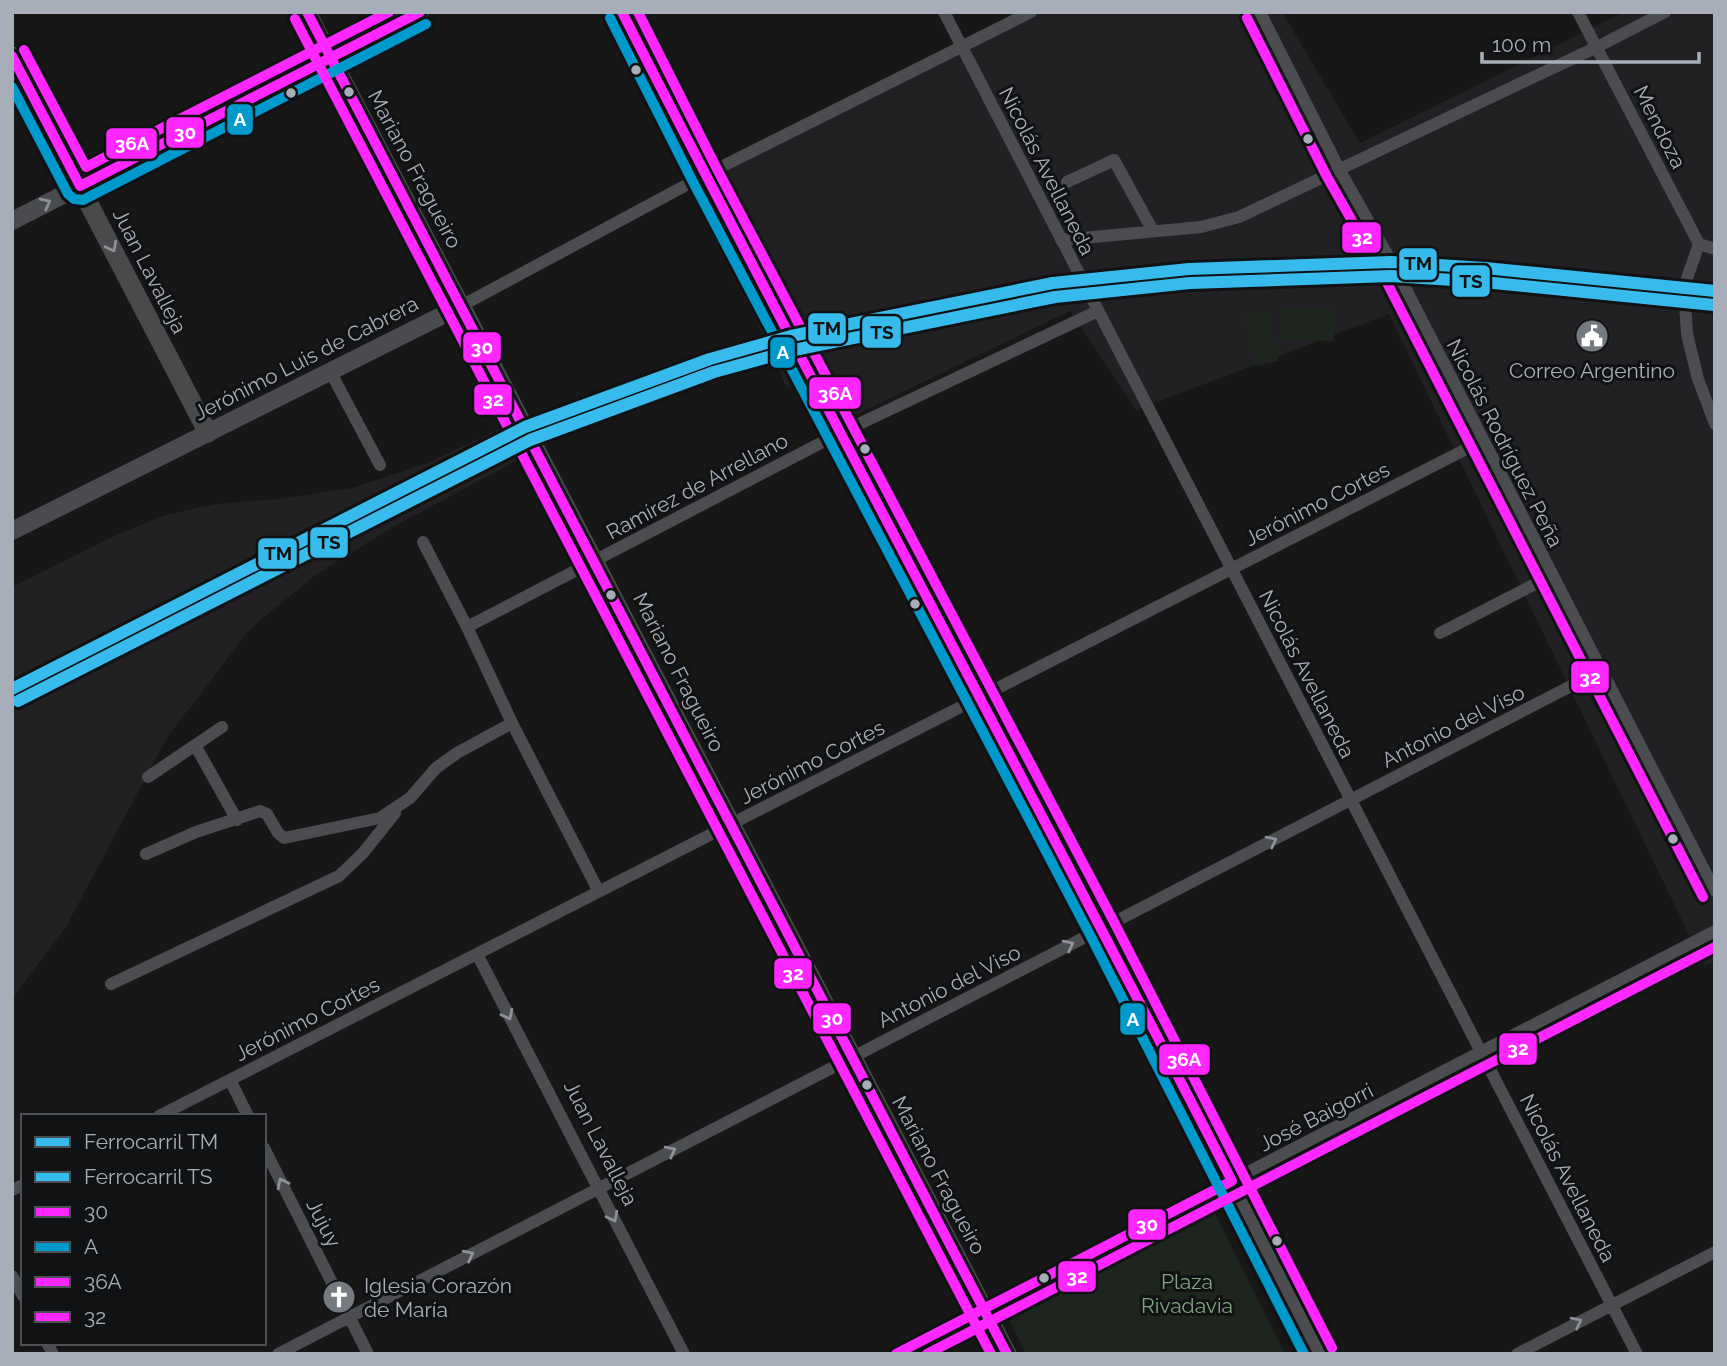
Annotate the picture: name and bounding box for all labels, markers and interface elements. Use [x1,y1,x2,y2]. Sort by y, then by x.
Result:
scale bar [1482,21,1699,65]
text: 100 m [1492,32,1551,57]
unlabelled marker [629,63,643,77]
street label: Mendoza [1628,81,1692,173]
street label: Nicolás Avellaneda [994,83,1100,259]
unlabelled marker [342,85,356,99]
unlabelled marker [284,86,298,100]
street label: Mariano Fragueiro [363,86,467,252]
line badge: A [226,103,254,136]
text: A [234,108,247,130]
line badge: 30 [165,116,205,149]
text: 30 [174,121,196,143]
line badge: 36A [105,127,158,160]
text: 36A [115,132,150,154]
unlabelled marker [1301,132,1315,146]
one-way arrow [39,198,51,212]
street label: Juan Lavalleja [108,204,192,338]
line badge: 32 [1341,221,1382,254]
text: 32 [1351,226,1373,248]
one-way arrow [103,239,117,252]
line badge: TM [1398,247,1438,281]
text: TM [1404,252,1432,274]
line badge: TS [1451,264,1491,298]
text: TS [1459,270,1483,292]
street label: Jerónimo Luis de Cabrera [190,291,422,425]
line badge: TM [807,312,847,345]
line badge: TS [861,315,902,349]
text: TM [813,317,841,339]
public building icon: Correo Argentino [1573,317,1611,355]
text: TS [870,321,894,343]
line badge: 30 [462,331,502,364]
street label: Nicolás Rodríguez Peña [1442,335,1568,551]
text: 30 [471,336,493,358]
line badge: A [769,336,796,369]
text: A [777,341,790,363]
place label: Correo Argentino [1509,358,1675,383]
line badge: 36A [808,376,862,410]
text: 36A [818,382,853,404]
line badge: 32 [473,383,513,416]
text: 32 [482,388,504,410]
street label: Ramírez de Arrellano [602,427,792,545]
unlabelled marker [858,442,872,456]
street label: Jerónimo Cortes [1240,457,1394,551]
line badge: TS [309,526,349,559]
text: TS [317,531,341,553]
line badge: TM [257,537,298,570]
text: TM [264,542,292,564]
street label: Nicolás Avellaneda [1254,586,1360,762]
unlabelled marker [604,588,618,602]
street label: Mariano Fragueiro [628,588,730,756]
unlabelled marker [908,597,922,611]
line badge: 32 [1570,660,1610,694]
text: 32 [1579,666,1601,688]
street label: Antonio del Viso [1377,679,1529,773]
street label: Jerónimo Cortes [735,715,889,809]
unlabelled marker [1666,832,1680,846]
one-way arrow [1265,836,1277,850]
street label: Antonio del Viso [873,939,1025,1033]
one-way arrow [1062,940,1075,954]
line badge: 32 [773,957,813,990]
text: 32 [782,962,804,984]
street label: Jerónimo Cortes [230,972,384,1066]
line badge: 30 [812,1002,852,1035]
line badge: A [1119,1002,1146,1036]
one-way arrow [500,1007,514,1020]
text: 30 [821,1007,843,1029]
text: A [1127,1008,1140,1030]
line badge: 32 [1498,1032,1538,1066]
text: 32 [1507,1037,1529,1059]
line badge: 36A [1158,1043,1211,1076]
text: 36A [1167,1048,1202,1070]
street label: Juan Lavalleja [559,1076,643,1210]
street label: José Baigorri [1255,1077,1377,1157]
unlabelled marker [860,1078,874,1092]
street label: Nicolás Avellaneda [1515,1090,1621,1266]
street label: Mariano Fragueiro [887,1092,991,1258]
legend [21,1114,266,1345]
text: Ferrocarril TM [84,1129,218,1154]
one-way arrow [664,1145,676,1159]
text: Ferrocarril TS [84,1164,213,1189]
one-way arrow [277,1178,291,1191]
street label: Jujuy [301,1195,347,1251]
text: 30 [84,1199,108,1224]
line badge: 30 [1127,1208,1167,1241]
one-way arrow [604,1210,618,1222]
text: 30 [1136,1213,1158,1235]
text: A [84,1234,98,1259]
unlabelled marker [1270,1234,1284,1248]
one-way arrow [462,1250,474,1263]
line badge: 32 [1057,1260,1097,1293]
text: 32 [1066,1265,1088,1287]
text: 36A [84,1269,122,1294]
park label: Plaza Rivadavia [1141,1269,1233,1318]
unlabelled marker [1037,1271,1051,1285]
place label: Iglesia Corazón de María [364,1273,512,1322]
church icon: Iglesia Corazón de María [320,1278,358,1316]
text: 32 [84,1304,106,1329]
one-way arrow [1570,1317,1582,1331]

